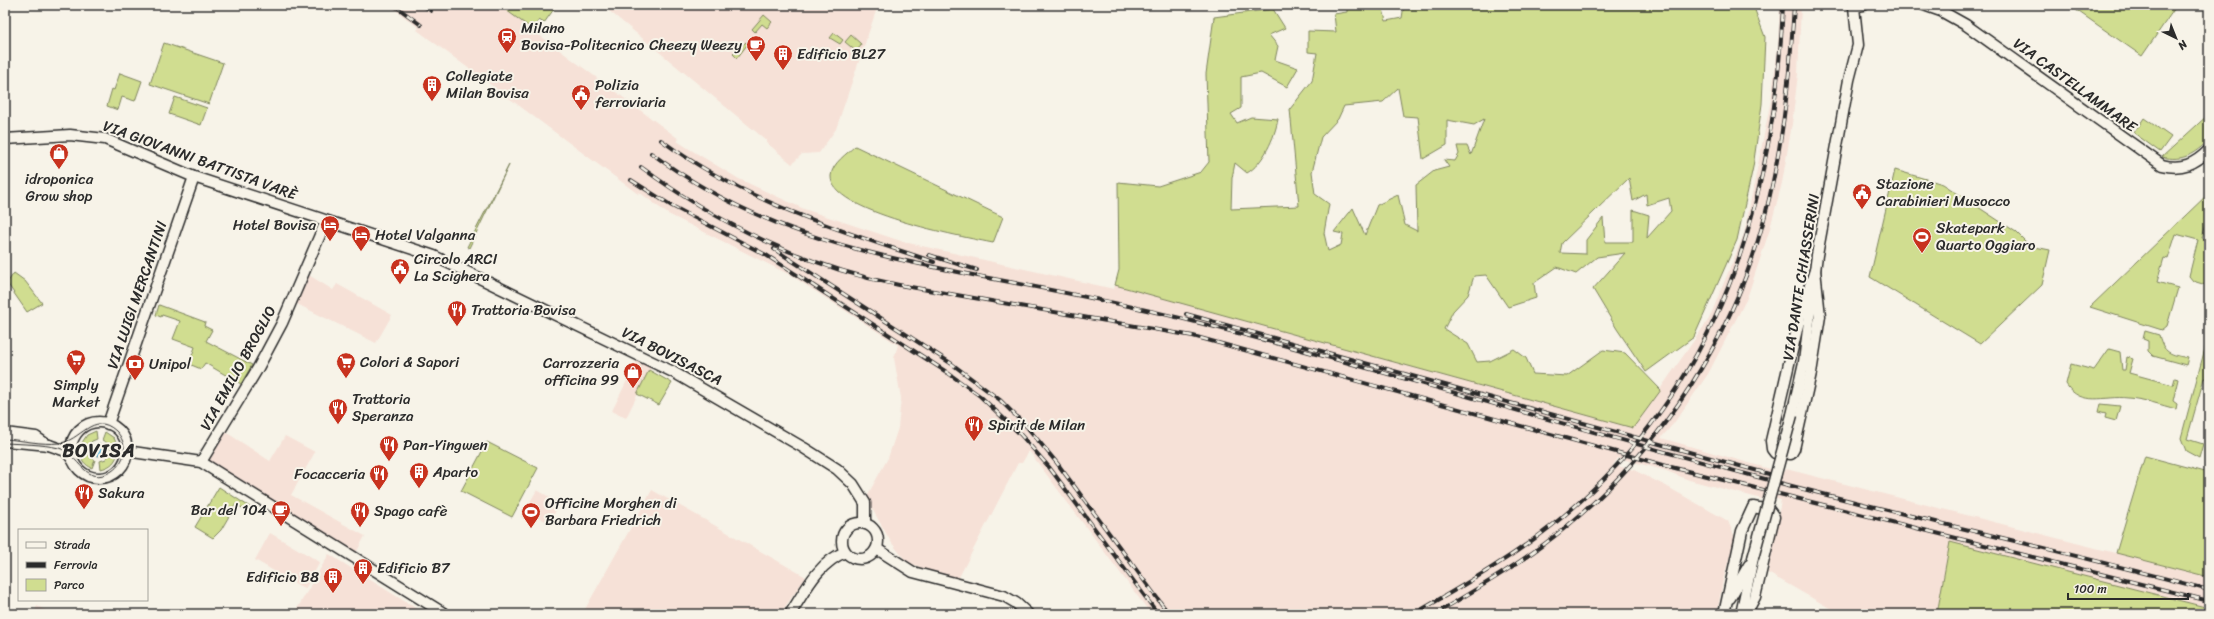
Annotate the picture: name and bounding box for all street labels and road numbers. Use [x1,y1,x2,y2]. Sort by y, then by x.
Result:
street label: VIA CASTELLAMMARE [2007,31,2144,140]
street label: VIA GIOVANNI BATTISTA VARÈ [99,113,302,208]
street label: VIA DANTE CHIASSERINI [1775,191,1827,362]
street label: VIA LUIGI MERCANTINI [99,217,175,373]
street label: VIA EMILIO BROGLIO [193,301,283,435]
street label: VIA BOVISASCA [617,319,727,393]

